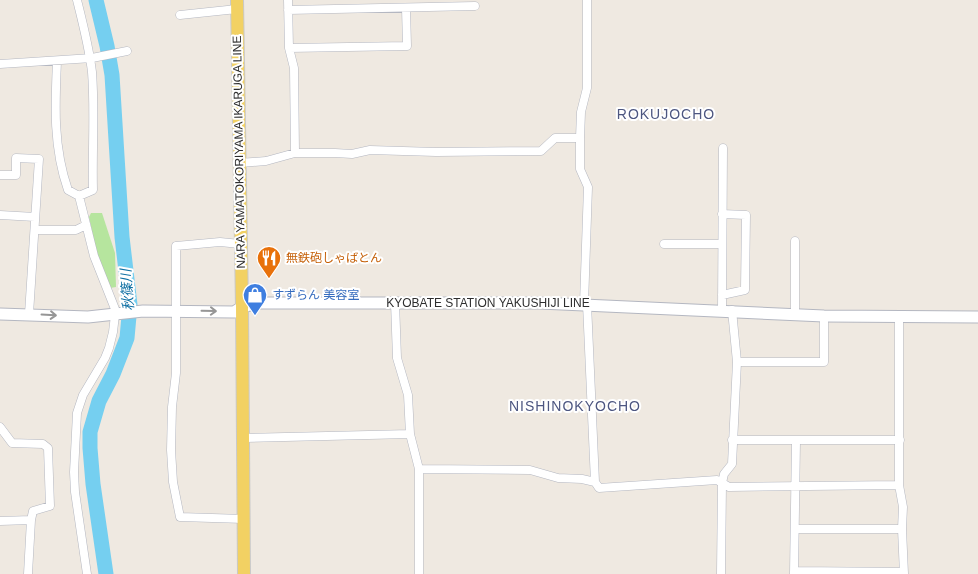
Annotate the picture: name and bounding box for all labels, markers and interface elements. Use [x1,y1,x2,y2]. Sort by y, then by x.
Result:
street label: NARA YAMATOKORIYAMA IKARUGA LINE [230,35,248,269]
district label: ROKUJOCHO [617,106,715,122]
restaurant icon: 無鉄砲しゃばとん [256,245,282,279]
place label: 無鉄砲しゃばとん [286,251,382,265]
water label: 秋篠川 [117,266,136,312]
shop icon: すずらん 美容室 [242,282,268,316]
place label: すずらん 美容室 [272,288,359,302]
street label: KYOBATE STATION YAKUSHIJI LINE [386,296,590,310]
one-way arrow [200,306,216,316]
one-way arrow [40,310,56,319]
district label: NISHINOKYOCHO [509,398,641,414]

